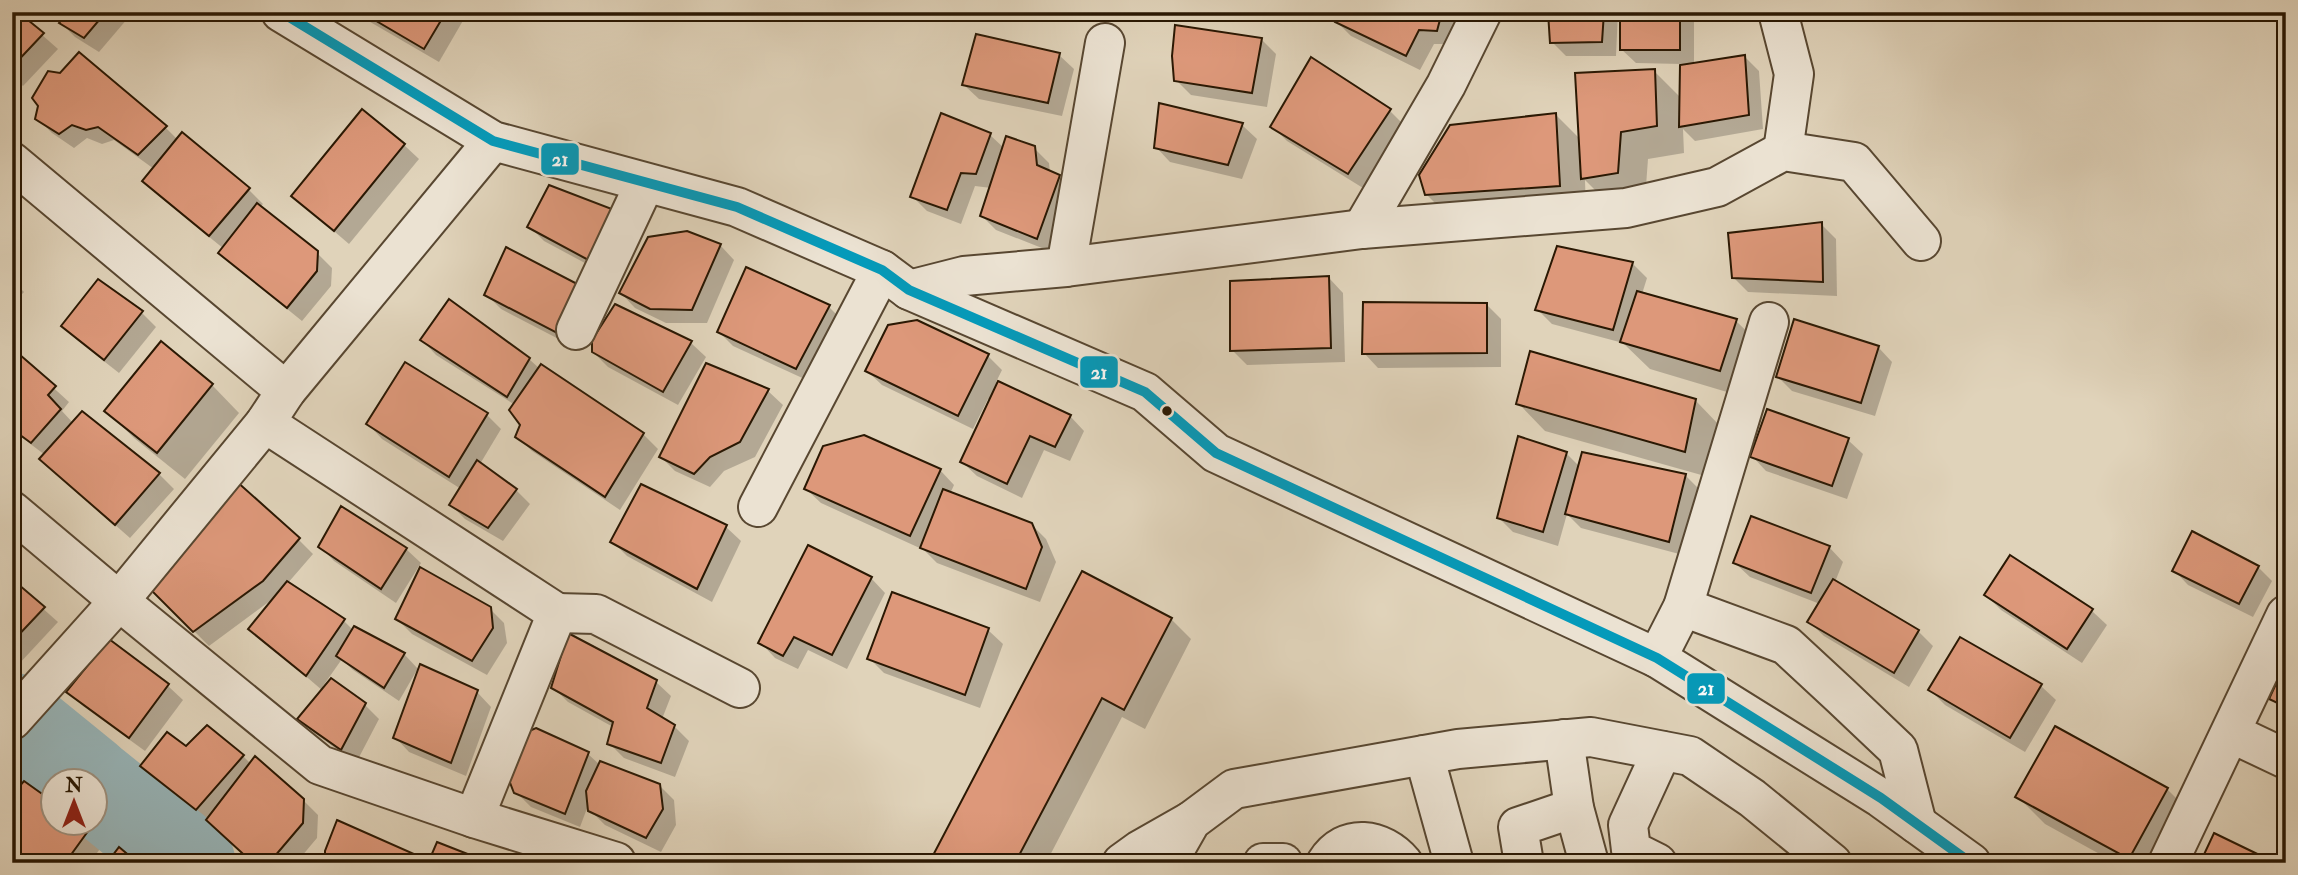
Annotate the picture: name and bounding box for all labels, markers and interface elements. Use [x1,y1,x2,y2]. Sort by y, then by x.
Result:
line badge: 21 [540,142,580,176]
text: 21 [552,148,568,172]
line badge: 21 [1079,355,1119,389]
text: 21 [1091,361,1107,385]
unlabelled marker [1160,404,1174,418]
line badge: 21 [1686,672,1726,705]
text: 21 [1698,677,1714,701]
north arrow [38,766,108,836]
text: N [64,774,83,798]

